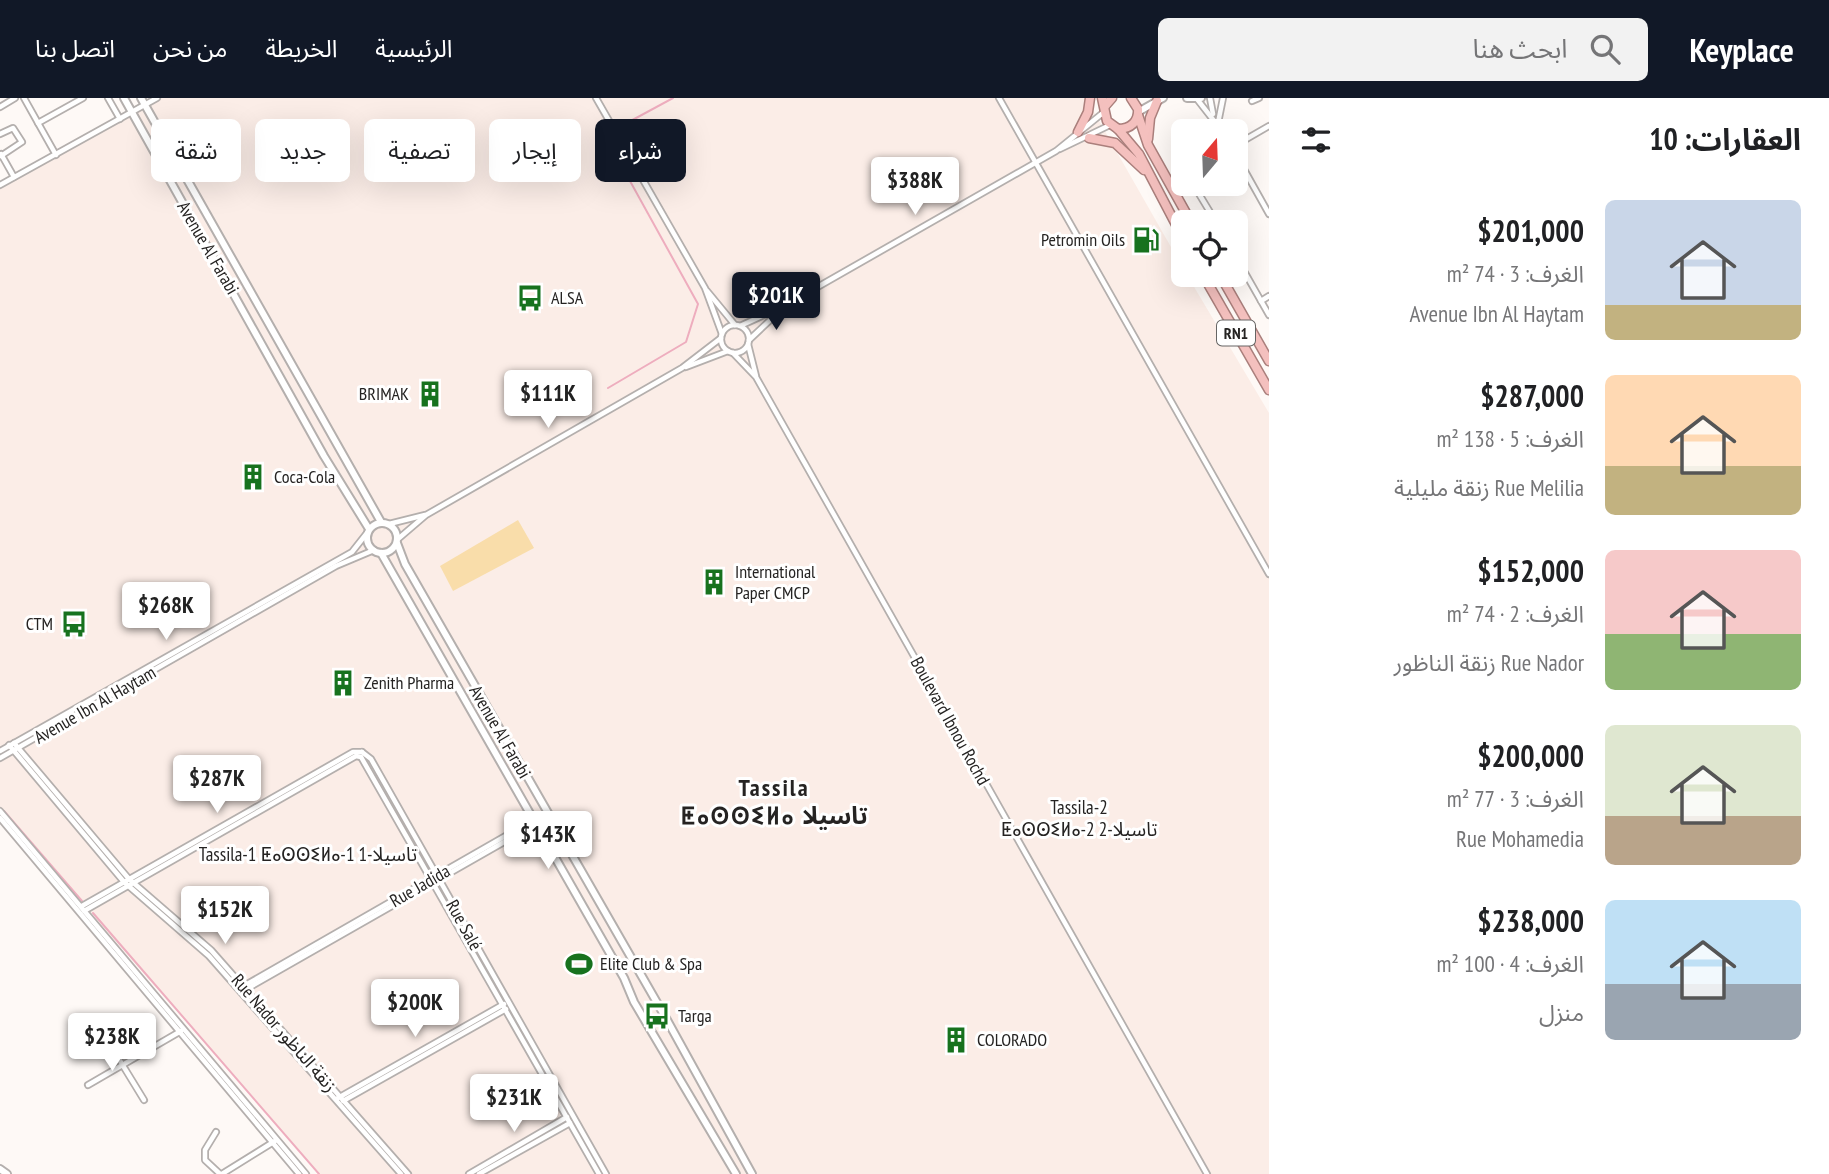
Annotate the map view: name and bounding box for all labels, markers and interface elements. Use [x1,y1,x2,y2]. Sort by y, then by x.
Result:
search box [1158,18,1648,81]
text: Keyplace [1690,28,1794,71]
icon: search [1586,30,1624,68]
text: ابحث هنا [1472,32,1568,65]
text: اتصل بنا [35,33,115,64]
text: من نحن [153,33,227,64]
text: الخريطة [265,33,337,64]
text: الرئيسية [375,33,453,64]
chip: شقة [151,119,241,182]
chip: جديد [255,119,350,182]
chip: تصفية [364,119,475,182]
chip: إيجار [489,119,581,182]
chip: شراء [595,119,686,182]
north arrow [1171,119,1248,196]
map controls [1171,119,1248,287]
text: العقارات: 10 [1649,119,1801,158]
icon: filters [1297,121,1335,159]
pin: $388K [866,158,964,217]
text: $388K [887,165,943,194]
street label: Avenue Al Farabi [173,197,244,298]
button: locate [1171,210,1248,287]
text: $201,000 [1477,211,1584,250]
fuel station icon: Petromin Oils [1131,225,1161,255]
place label: Petromin Oils [1041,228,1125,251]
icon: home [1661,228,1745,312]
text: الغرف: 3 · 74 m² [1447,259,1584,288]
pin: $201K [727,272,825,332]
text: $201K [748,280,804,309]
bus stop icon: ALSA [515,283,545,313]
place label: ALSA [551,286,584,309]
text: Avenue Ibn Al Haytam [1409,299,1584,328]
road number: RN1 [1217,320,1255,345]
pin: $111K [499,370,597,430]
text: $287,000 [1480,376,1584,415]
text: $111K [520,378,576,407]
building icon: BRIMAK [415,379,445,409]
place label: BRIMAK [359,382,409,405]
icon: home [1661,403,1745,487]
text: الغرف: 5 · 138 m² [1436,424,1584,453]
building icon: Coca-Cola [238,462,268,492]
place label: Coca-Cola [274,465,335,488]
text: Rue Melilia زنقة مليلية [1394,473,1584,502]
text: $152,000 [1477,551,1584,590]
place label: International Paper CMCP [735,560,816,604]
building icon: International Paper CMCP [699,567,729,597]
icon: home [1661,578,1745,662]
pin: $268K [117,582,215,642]
text: $268K [138,590,194,619]
text: الغرف: 2 · 74 m² [1447,599,1584,628]
bus stop icon: CTM [59,609,89,639]
place label: CTM [26,612,53,635]
text: Rue Nador زنقة الناظور [1394,648,1584,677]
street label: Boulevard Ibnou Rochd [906,653,995,789]
street label: Avenue Ibn Al Haytam [30,660,160,749]
building icon: Zenith Pharma [328,668,358,698]
place label: Zenith Pharma [364,671,454,694]
street label: Avenue Al Farabi [465,681,536,782]
text: $200,000 [1477,736,1584,775]
icon: home [1661,753,1745,837]
pin: $287K [168,756,266,815]
text: $287K [189,763,245,792]
district label: Tassila ⵟⴰⵙⵙⵉⵍⴰ تاسيلا [680,772,868,831]
text: الغرف: 3 · 77 m² [1447,784,1584,813]
district label: Tassila-2 ⵟⴰⵙⵙⵉⵍⴰ-2 2-تاسيلا [1001,795,1157,841]
pin: $143K [499,812,597,871]
text: $143K [520,819,576,848]
text: Rue Mohamedia [1456,824,1584,853]
district label: Tassila-1 ⵟⴰⵙⵙⵉⵍⴰ-1 1-تاسيلا [199,842,417,866]
street label: Rue Jadida [385,859,454,912]
pin: $152K [176,886,274,946]
text: $152K [197,894,253,923]
street label: Rue Salé [441,895,488,954]
text: $238,000 [1477,901,1584,940]
icon: home [1661,928,1745,1012]
sports icon: Elite Club & Spa [564,949,594,979]
text: الغرف: 4 · 100 m² [1436,949,1584,978]
place label: Elite Club & Spa [600,952,702,975]
street label: Rue Nador زنقة الناظور [227,969,342,1096]
pin: $200K [366,979,464,1039]
text: $200K [387,987,443,1016]
text: منزل [1539,998,1584,1027]
bus stop icon: Targa [642,1001,672,1031]
place label: Targa [678,1004,712,1027]
pin: $238K [63,1014,161,1073]
text: $238K [84,1021,140,1050]
building icon: COLORADO [941,1025,971,1055]
place label: COLORADO [977,1028,1047,1051]
pin: $231K [465,1074,563,1134]
text: $231K [486,1082,542,1111]

